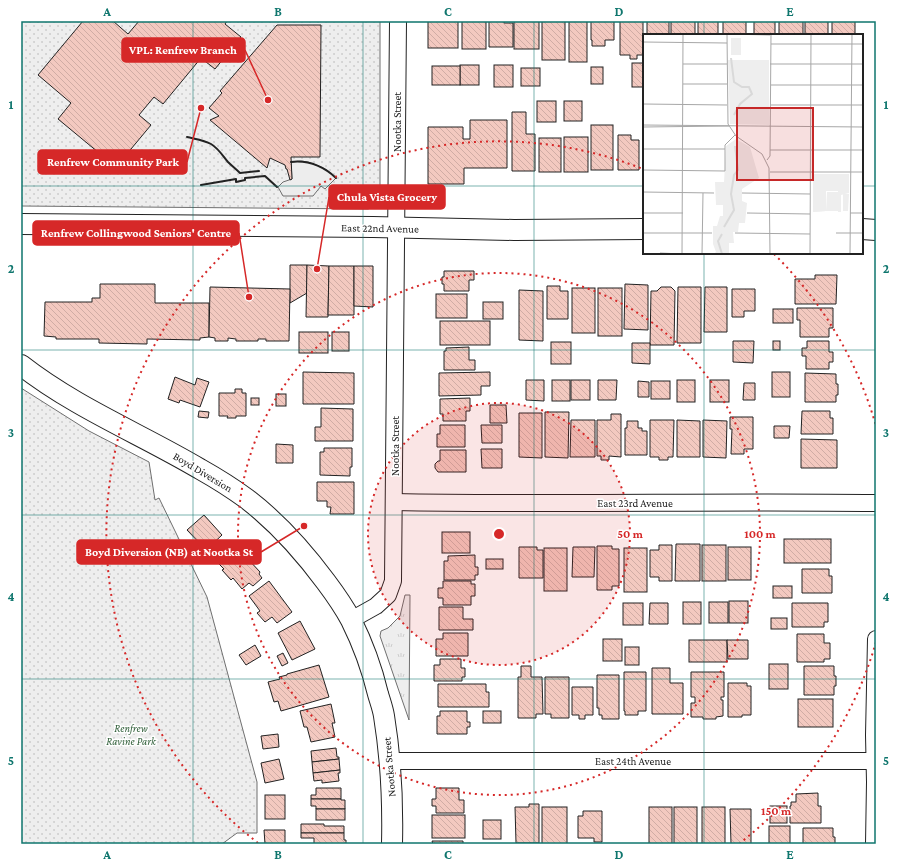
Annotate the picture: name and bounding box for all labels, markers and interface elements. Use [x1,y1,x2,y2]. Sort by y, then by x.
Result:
text: A [102,4,111,19]
text: B [274,4,282,19]
text: C [444,4,452,19]
text: D [615,4,624,19]
text: E [786,4,794,19]
inset map [643,34,863,254]
callout: VPL: Renfrew Branch [122,38,245,62]
text: VPL: Renfrew Branch [128,43,237,57]
street label: Nootka Street [391,92,403,152]
text: 1 [9,97,14,112]
text: 1 [884,97,889,112]
callout: Renfrew Community Park [38,150,187,174]
text: Renfrew Community Park [47,155,180,169]
callout: Chula Vista Grocery [329,185,445,209]
text: Chula Vista Grocery [337,190,437,204]
callout: Renfrew Collingwood Seniors' Centre [33,221,239,245]
street label: East 22nd Avenue [341,221,419,235]
text: Renfrew Collingwood Seniors' Centre [41,226,232,240]
text: 2 [8,261,15,276]
text: 2 [883,261,890,276]
street label: Nootka Street [389,416,401,476]
text: 3 [8,425,14,440]
text: 3 [883,425,889,440]
street label: Boyd Diversion [171,450,235,495]
street label: East 23rd Avenue [597,497,673,509]
centre of rings [492,527,506,541]
text: 50 m [617,527,644,541]
text: 100 m [744,527,777,541]
callout: Boyd Diversion (NB) at Nootka St [77,540,261,564]
text: Boyd Diversion (NB) at Nootka St [85,545,254,559]
text: 4 [7,589,15,604]
text: 4 [882,589,890,604]
park label: Renfrew Ravine Park [106,722,157,747]
street label: Nootka Street [380,736,398,797]
text: 5 [8,753,14,768]
text: 5 [883,753,889,768]
street label: East 24th Avenue [595,755,671,767]
text: 150 m [761,804,792,818]
text: A [102,847,111,862]
text: B [274,847,282,862]
text: C [444,847,452,862]
text: D [615,847,624,862]
text: E [786,847,794,862]

